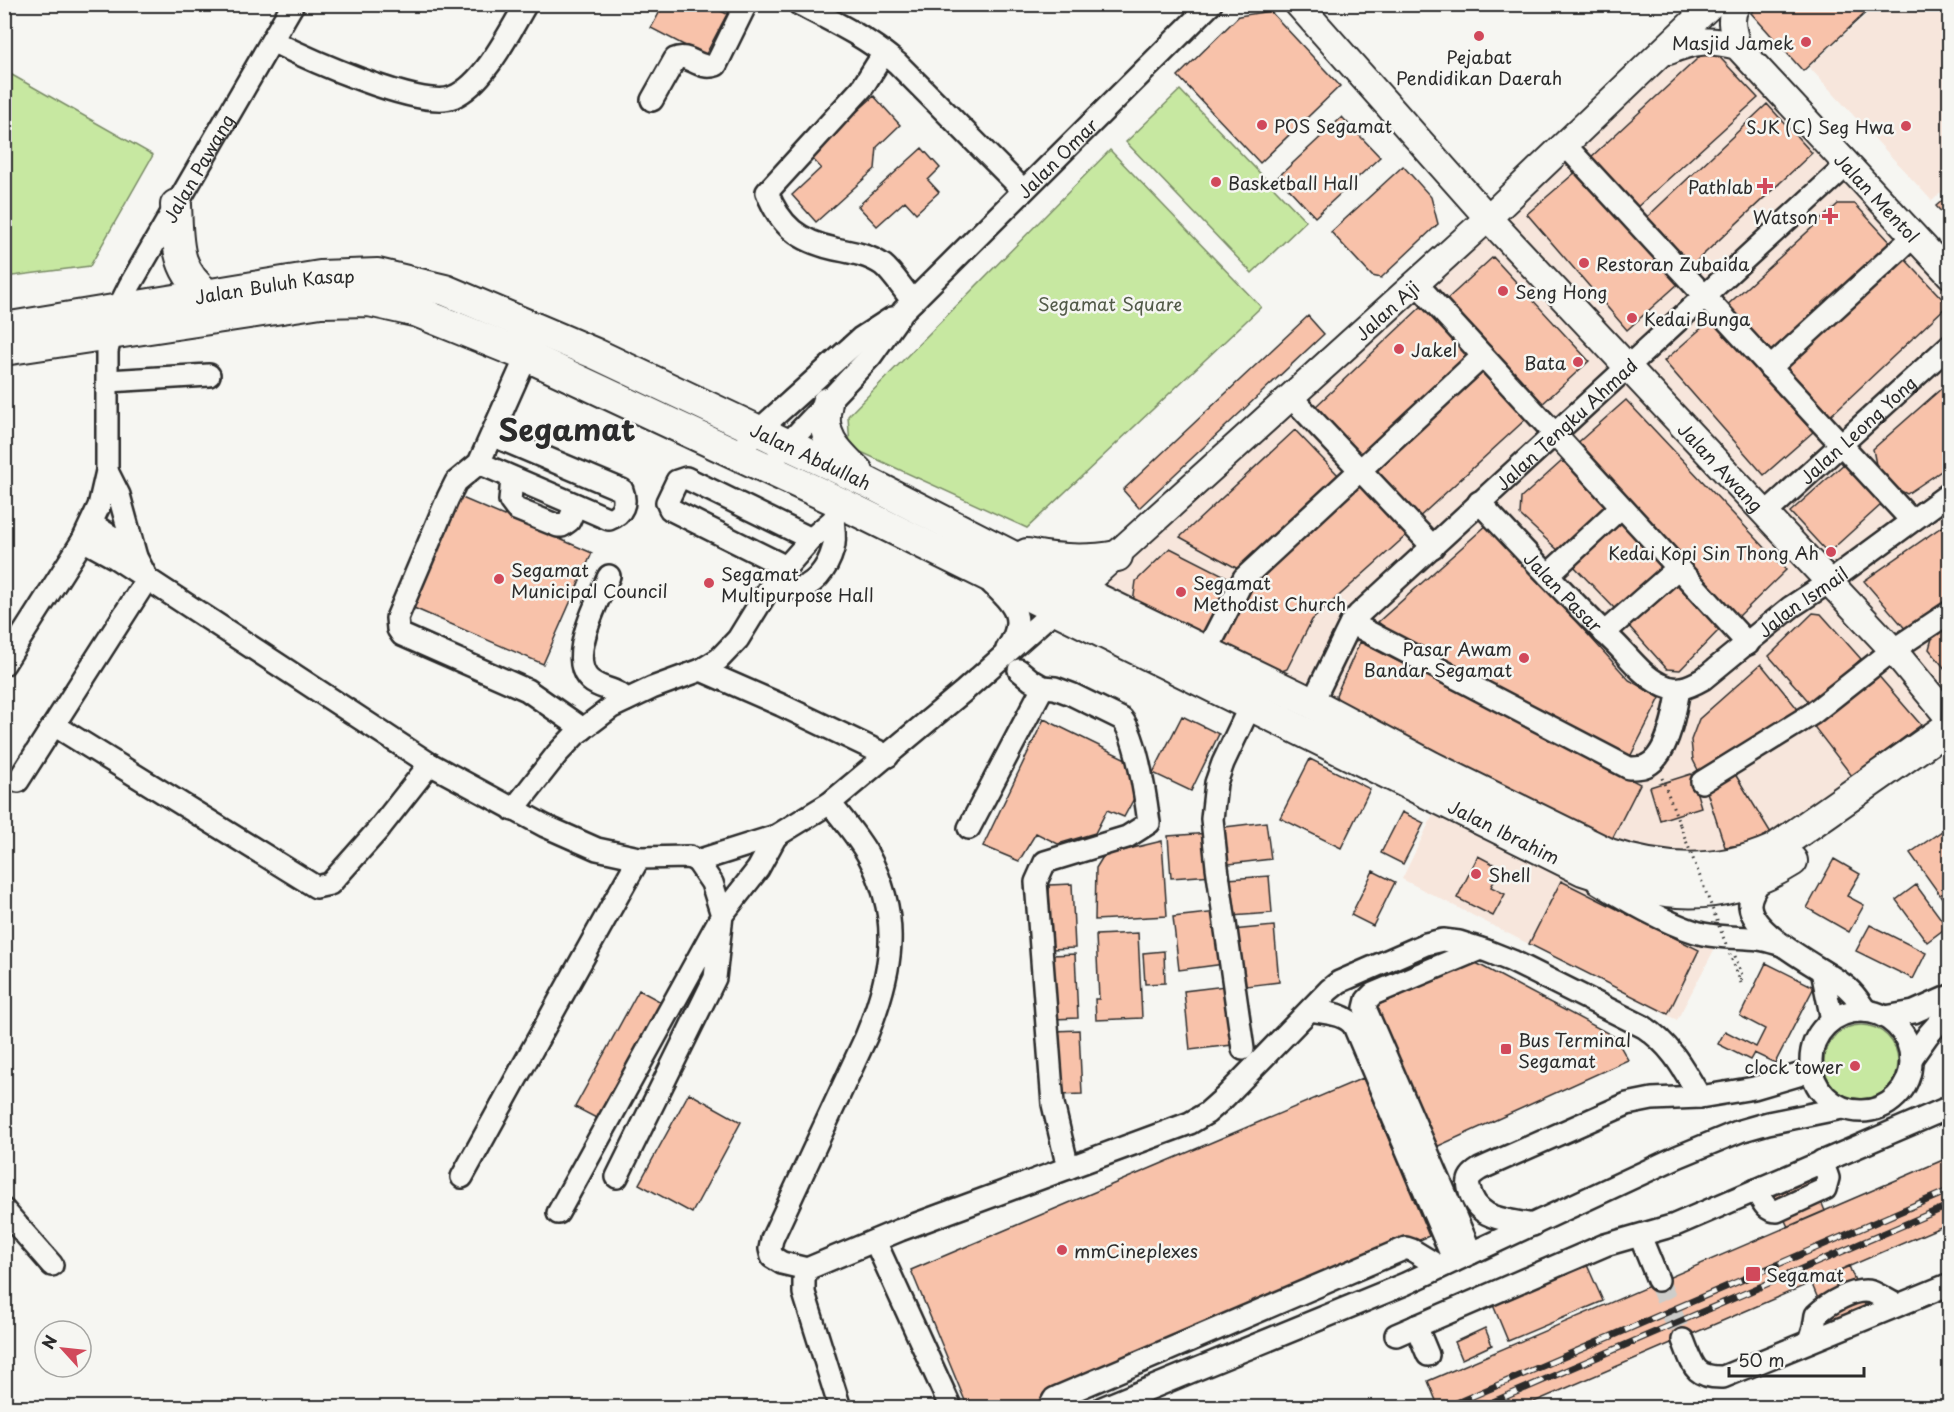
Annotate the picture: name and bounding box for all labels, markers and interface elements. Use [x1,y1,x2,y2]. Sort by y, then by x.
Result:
marker: Pejabat Pendidikan Daerah [1472,29,1486,43]
place label: Masjid Jamek [1672,29,1794,56]
marker: Masjid Jamek [1799,35,1813,49]
place label: Pejabat Pendidikan Daerah [1396,43,1562,91]
street label: Jalan Pawang [156,109,240,227]
street label: Jalan Omar [1010,111,1104,204]
place label: POS Segamat [1274,112,1392,139]
place label: SJK (C) Seg Hwa [1746,113,1895,140]
marker: POS Segamat [1255,118,1269,132]
marker: SJK (C) Seg Hwa [1899,119,1913,133]
street label: Jalan Mentol [1829,146,1926,248]
place label: Basketball Hall [1228,169,1358,196]
place label: Pathlab [1688,173,1753,200]
marker: Basketball Hall [1209,175,1223,189]
marker: Pathlab [1758,179,1772,193]
place label: Watson [1753,203,1818,230]
marker: Watson [1823,209,1837,223]
place label: Restoran Zubaida [1596,250,1750,277]
marker: Restoran Zubaida [1577,256,1591,270]
street label: Jalan Buluh Kasap [192,261,355,310]
street label: Jalan Aji [1348,274,1425,346]
place label: Seng Hong [1515,278,1608,305]
marker: Seng Hong [1496,284,1510,298]
park label: Segamat Square [1038,290,1182,317]
place label: Kedai Bunga [1644,305,1751,332]
marker: Kedai Bunga [1625,311,1639,325]
place label: Jakel [1411,336,1457,363]
marker: Jakel [1392,342,1406,356]
place label: Bata [1524,349,1567,376]
street label: Jalan Tengku Ahmad [1489,351,1643,496]
marker: Bata [1571,355,1585,369]
street label: Jalan Leong Yong [1793,369,1922,490]
district label: Segamat [498,406,636,451]
street label: Jalan Abdullah [746,415,876,496]
street label: Jalan Awang [1672,416,1770,517]
place label: Kedai Kopi Sin Thong Ah [1608,539,1819,566]
street label: Jalan Pasar [1518,545,1610,638]
marker: Kedai Kopi Sin Thong Ah [1824,545,1838,559]
place label: Segamat Municipal Council [511,556,668,604]
street label: Jalan Ismail [1751,559,1853,643]
place label: Segamat Multipurpose Hall [721,560,874,608]
place label: Segamat Methodist Church [1193,569,1346,617]
marker: Segamat Municipal Council [492,572,506,586]
marker: Segamat Multipurpose Hall [702,576,716,590]
marker: Segamat Methodist Church [1174,585,1188,599]
place label: Pasar Awam Bandar Segamat [1364,635,1512,683]
marker: Pasar Awam Bandar Segamat [1517,651,1531,665]
street label: Jalan Ibrahim [1444,792,1565,870]
place label: Shell [1488,861,1530,888]
marker: Shell [1469,867,1483,881]
place label: Bus Terminal Segamat [1518,1026,1631,1074]
marker: Bus Terminal Segamat [1499,1042,1513,1056]
place label: clock tower [1745,1053,1844,1080]
marker: clock tower [1848,1059,1862,1073]
place label: mmCineplexes [1074,1237,1198,1264]
marker: mmCineplexes [1055,1243,1069,1257]
place label: Segamat [1766,1261,1844,1288]
marker: Segamat [1744,1265,1762,1283]
north arrow [33,1319,93,1379]
text: N [35,1331,62,1353]
scale bar [1729,1340,1864,1378]
text: 50 m [1738,1346,1785,1373]

